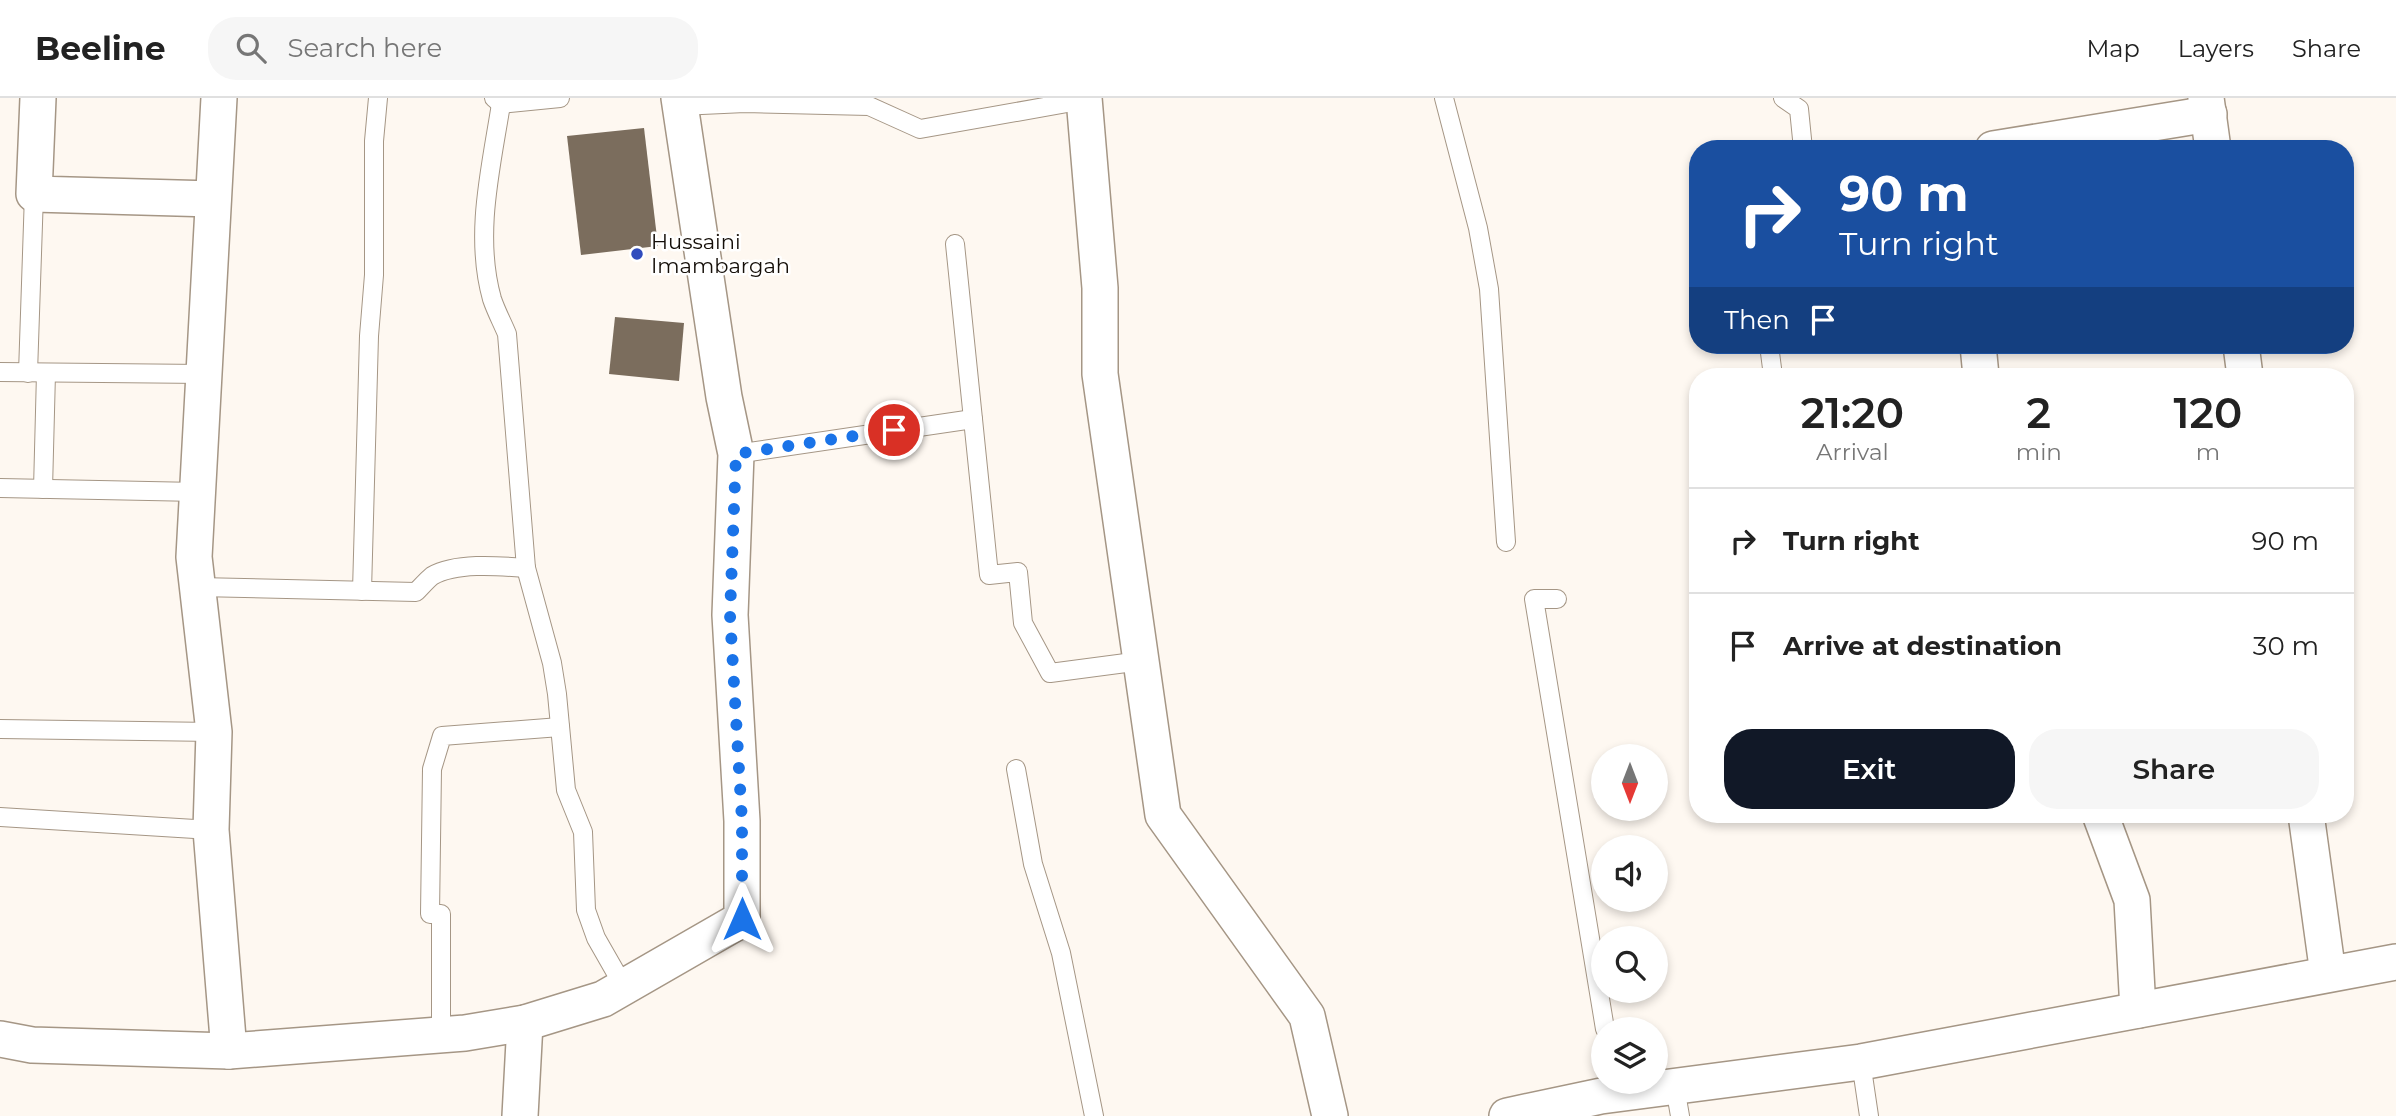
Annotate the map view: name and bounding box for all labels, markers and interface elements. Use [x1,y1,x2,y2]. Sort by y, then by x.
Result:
search box [208,17,698,80]
text: Beeline [35,28,166,68]
icon: search [232,29,270,67]
text: Search here [288,32,442,64]
text: Map [2086,34,2140,63]
text: Layers [2178,34,2254,63]
text: Share [2292,34,2361,63]
text: 90 m [1839,164,1969,223]
icon: right [1724,168,1815,259]
text: Turn right [1839,224,1999,263]
place label: Hussaini Imambargah [651,229,790,278]
marker: Hussaini Imambargah [629,246,645,262]
icon: arrive [1804,301,1842,339]
text: Then [1724,304,1790,336]
text: 21:20 [1801,387,1904,439]
text: 2 [2027,387,2051,439]
text: 120 [2174,387,2242,439]
pin [864,400,924,460]
icon: arrive [875,411,913,449]
text: Arrival [1816,438,1889,466]
text: min [2016,438,2062,466]
text: m [2196,438,2220,466]
icon: right [1724,522,1762,560]
text: Turn right [1783,525,1919,557]
text: 90 m [2252,525,2319,557]
icon: arrive [1724,627,1762,665]
text: Arrive at destination [1783,630,2062,662]
text: 30 m [2253,630,2319,662]
button: Exit [1724,729,2015,809]
button: Share [2029,729,2319,809]
north arrow [1591,744,1668,821]
map controls [1591,744,1668,1094]
button: sound [1591,835,1668,912]
position arrow [705,882,779,956]
button: search [1591,926,1668,1003]
button: layers [1591,1017,1668,1094]

